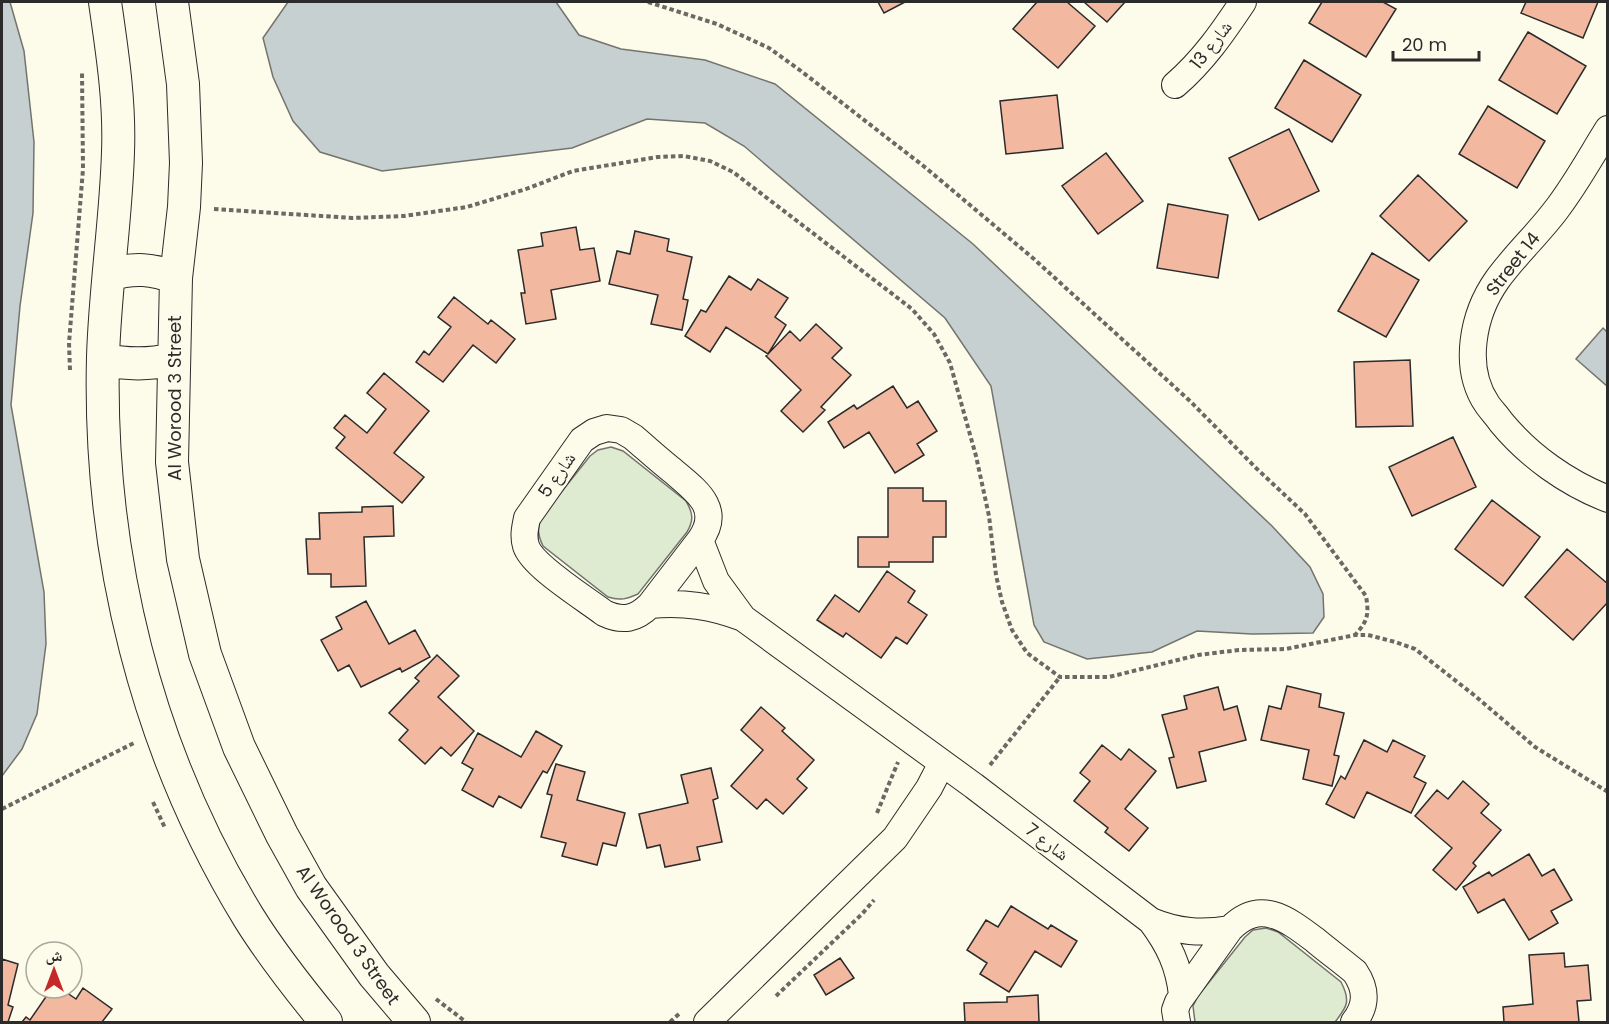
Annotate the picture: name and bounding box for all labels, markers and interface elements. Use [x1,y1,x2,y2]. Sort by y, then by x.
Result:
street label: شارع 13 [1184,15,1238,74]
scale bar [1393,24,1478,62]
text: 20 m [1402,32,1447,57]
street label: Street 14 [1480,227,1545,301]
street label: Al Worood 3 Street [162,315,187,481]
street label: شارع 5 [532,447,581,503]
street label: شارع 7 [1020,817,1074,866]
street label: Al Worood 3 Street [291,860,406,1010]
north arrow [24,940,84,1000]
text: ش [46,944,63,967]

